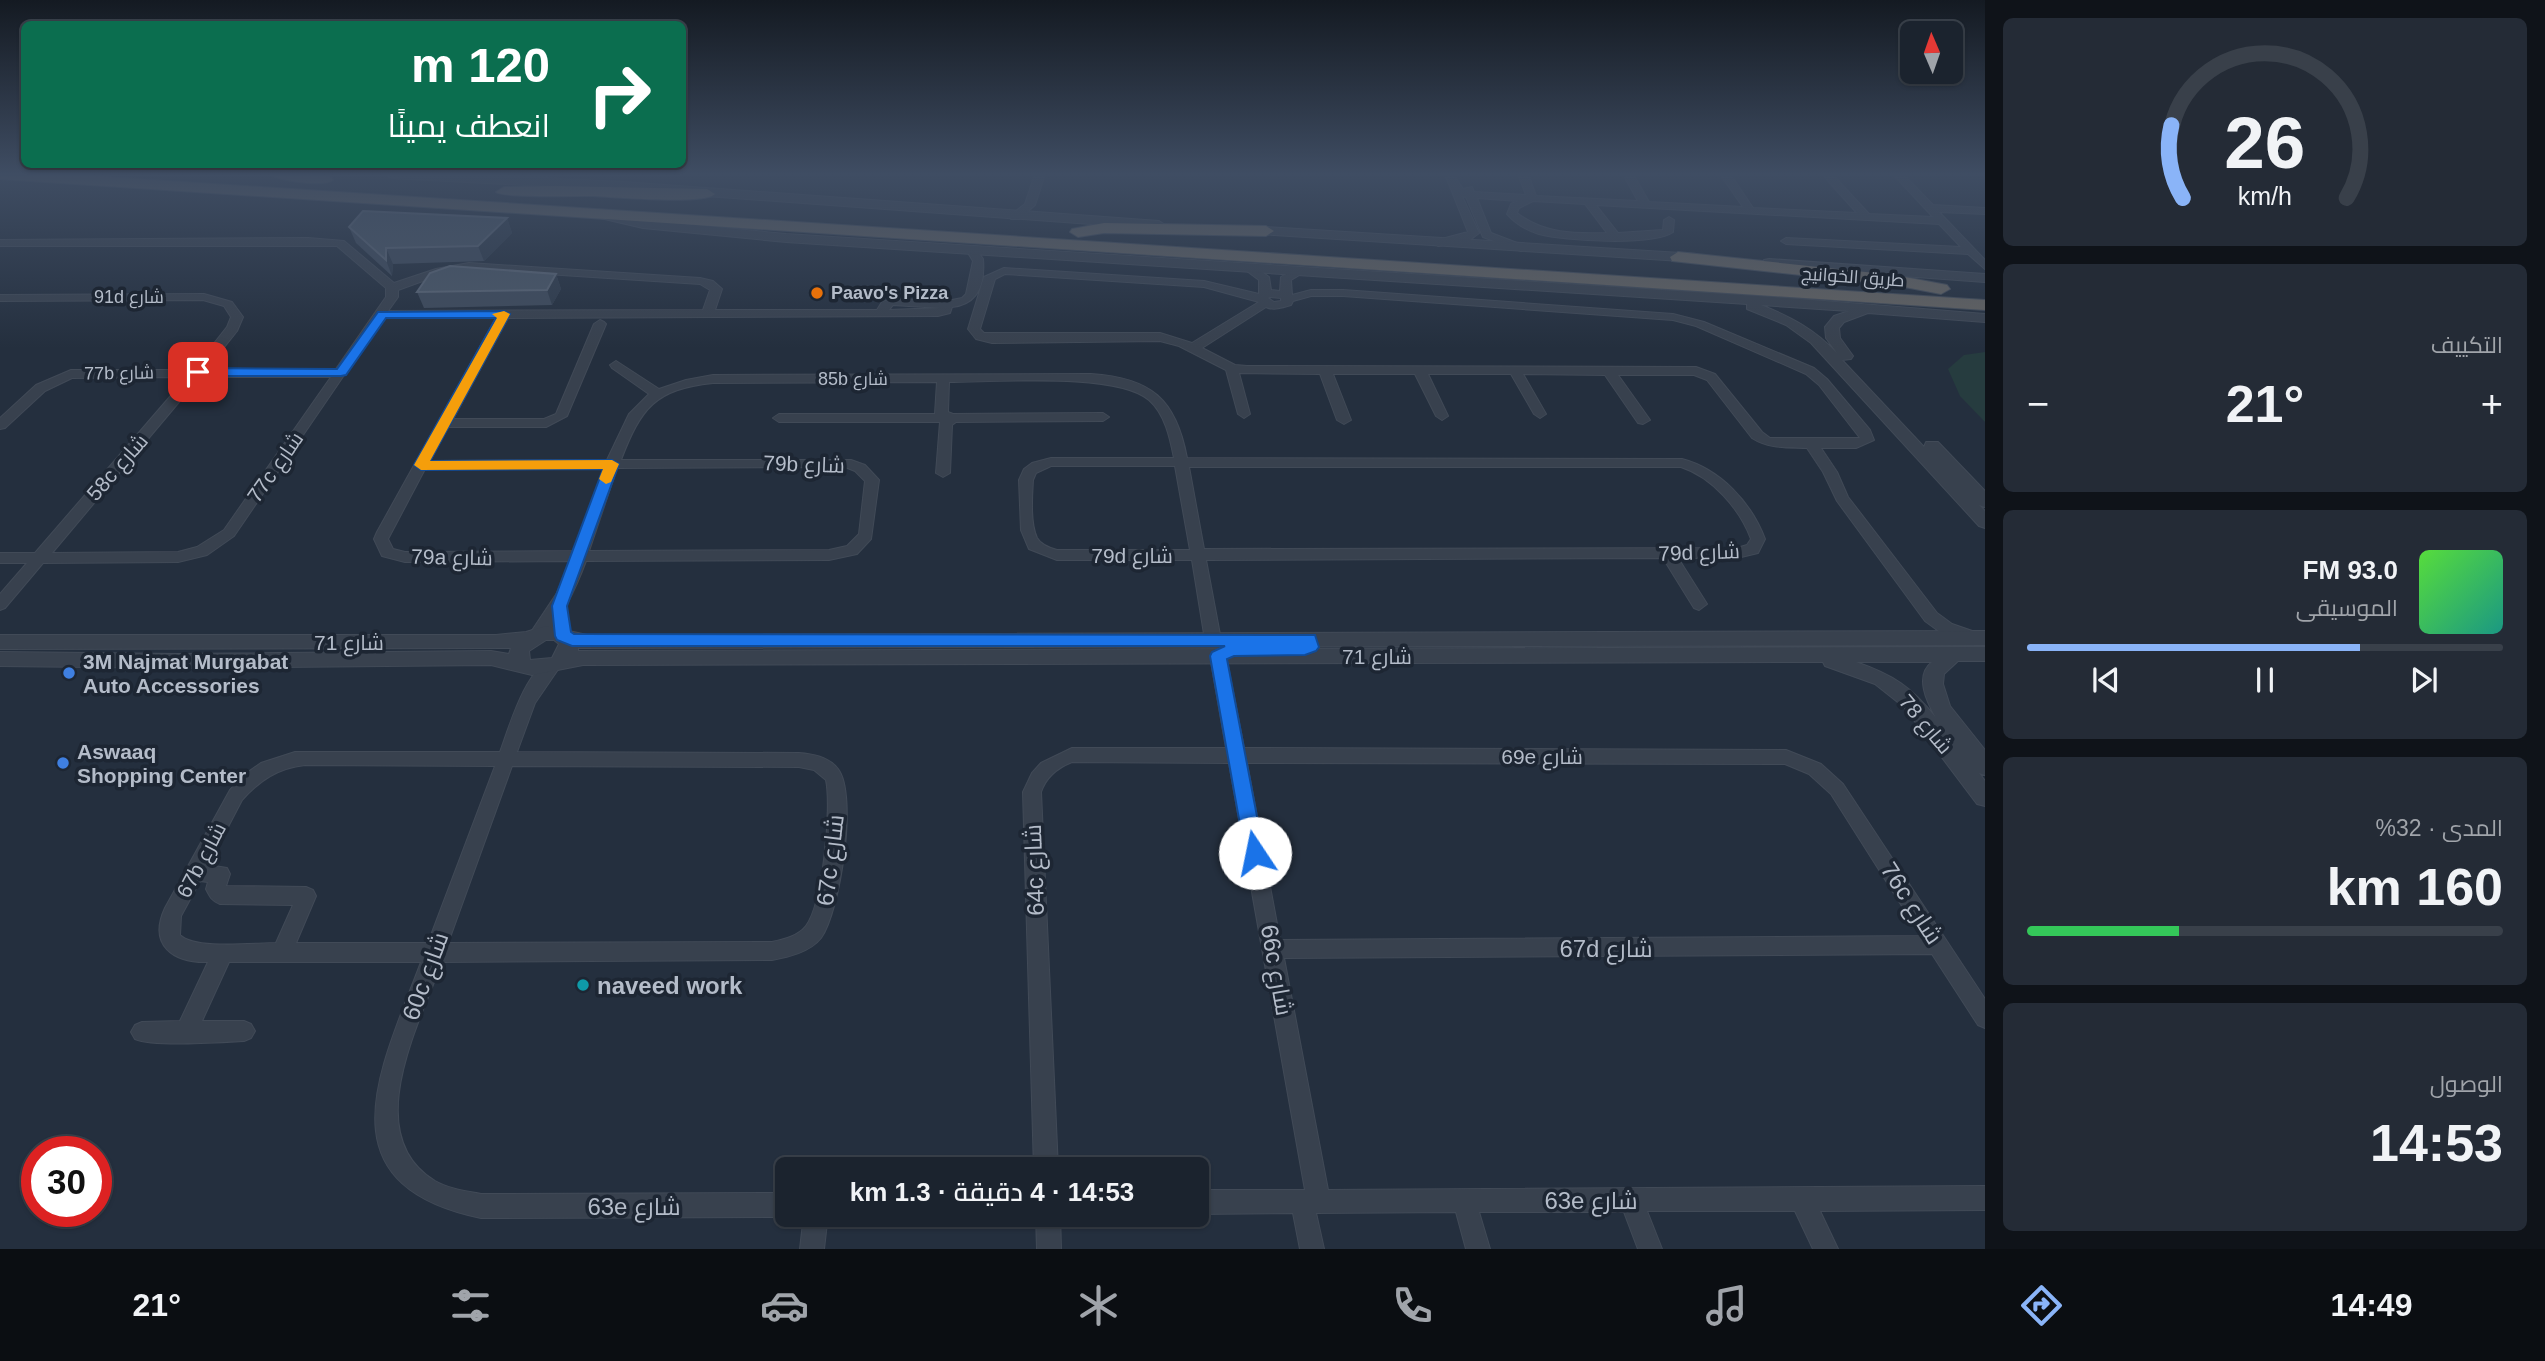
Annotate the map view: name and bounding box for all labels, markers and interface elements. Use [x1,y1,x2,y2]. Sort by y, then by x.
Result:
north arrow [1900,21,1964,84]
map controls [1900,21,1963,84]
text: 120 m [411,38,550,92]
icon: right [574,49,665,140]
text: 26 [2225,102,2305,183]
text: انعطف يمينًا [387,108,550,144]
text: km/h [2238,182,2292,210]
street label: طريق الخوانيج [1801,263,1905,293]
place label: Paavo's Pizza [831,283,949,303]
marker: Paavo's Pizza [809,285,825,301]
street label: 91d شارع [94,287,164,309]
text: التكييف [2431,332,2503,358]
pin [168,342,228,402]
icon: arrive [179,353,217,391]
street label: 77b شارع [84,362,154,386]
street label: 85b شارع [818,369,888,391]
text: 21° [2226,375,2304,433]
text: − [2027,383,2049,425]
text: + [2481,383,2503,425]
street label: 77c شارع [243,427,310,508]
street label: 58c شارع [82,429,154,507]
street label: 79b شارع [763,451,845,480]
street label: 79d شارع [1658,539,1740,568]
street label: 79d شارع [1091,544,1173,570]
street label: 79a شارع [411,545,493,572]
text: 93.0 FM [2303,555,2398,585]
text: الموسيقى [2296,595,2398,621]
street label: شارع 71 [314,631,384,657]
street label: شارع 71 [1342,645,1412,671]
place label: 3M Najmat Murgabat Auto Accessories [83,650,288,697]
icon: previous [2087,661,2125,699]
icon: pause [2246,661,2284,699]
icon: next [2405,661,2443,699]
marker: 3M Najmat Murgabat Auto Accessories [61,665,77,681]
street label: شارع 78 [1892,690,1957,760]
place label: Aswaaq Shopping Center [77,740,246,787]
street label: 69e شارع [1501,745,1583,771]
marker: Aswaaq Shopping Center [55,755,71,771]
street label: 67c شارع [811,813,852,908]
text: المدى · 32% [2376,815,2503,841]
position arrow [1218,816,1292,890]
street label: 67b شارع [172,819,233,903]
street label: 64c شارع [1019,824,1052,916]
street label: 76c شارع [1873,857,1948,951]
text: 160 km [2327,858,2503,916]
street label: 66c شارع [1253,922,1298,1018]
street label: 60c شارع [397,928,456,1025]
street label: 67d شارع [1559,935,1653,965]
place label: naveed work [597,972,743,999]
marker: naveed work [575,977,591,993]
text: الوصول [2430,1071,2503,1097]
text: 14:53 [2370,1114,2503,1172]
speed limit sign: 30 [21,1136,112,1227]
text: 14:53 · 4 دقيقة · 1.3 km [850,1177,1134,1207]
street label: 63e شارع [1544,1187,1638,1217]
street label: 63e شارع [587,1193,681,1223]
icon: filters [446,1281,495,1330]
icon: car [760,1281,809,1330]
icon: climate [1074,1281,1123,1330]
icon: phone [1388,1281,1437,1330]
icon: music [1702,1281,1751,1330]
icon: directions [2017,1281,2066,1330]
text: 21° [133,1287,181,1323]
text: 14:49 [2331,1287,2412,1323]

